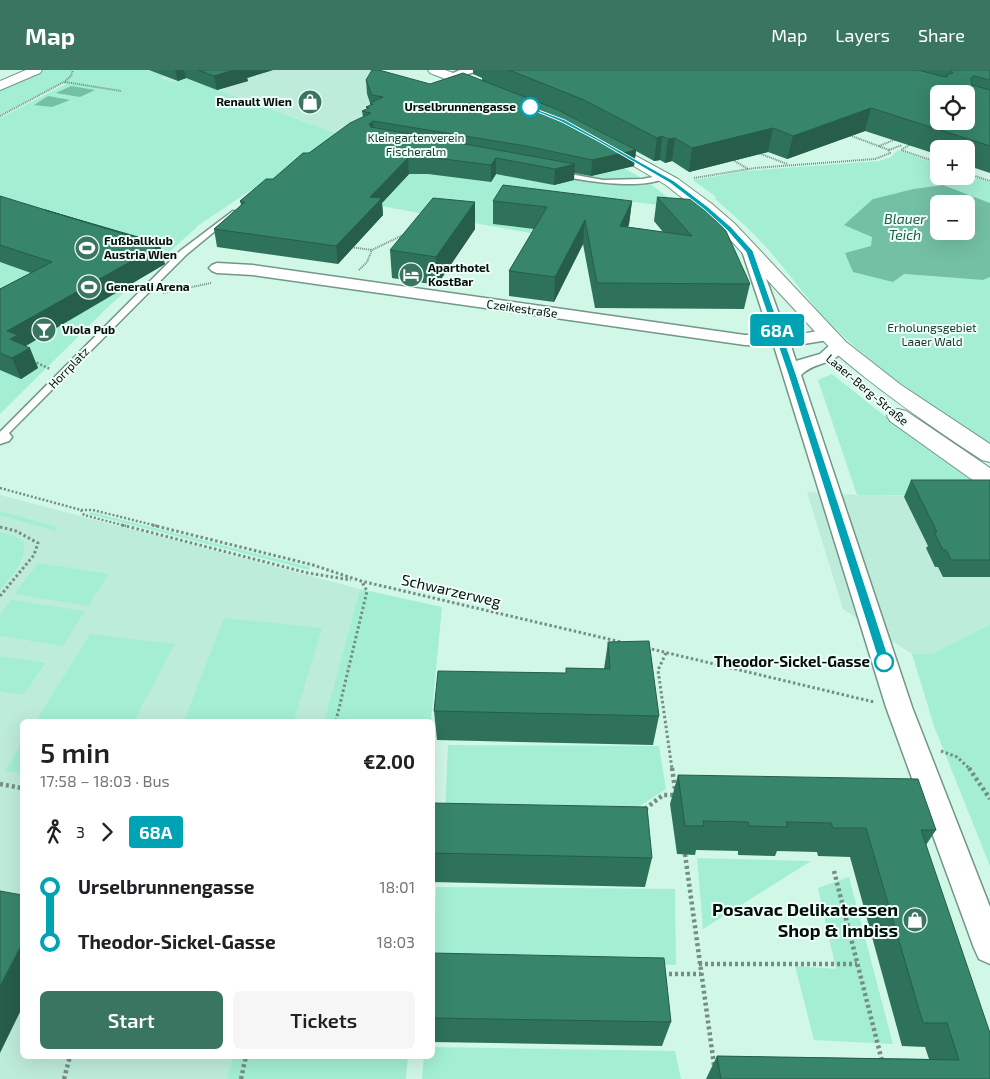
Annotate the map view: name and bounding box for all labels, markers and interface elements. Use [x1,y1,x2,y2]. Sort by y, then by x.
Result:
text: Map [25,21,75,50]
text: Map [771,24,807,46]
text: Layers [835,24,890,46]
text: Share [918,24,965,46]
map controls [930,85,975,240]
button: locate [930,85,975,130]
shop icon: Renault Wien [297,89,323,115]
place label: Renault Wien [216,94,292,108]
marker: Urselbrunnengasse [520,97,540,117]
place label: Urselbrunnengasse [405,99,516,113]
park label: Kleingartenverein Fischeralm [368,130,464,158]
button: + [930,140,975,185]
button: − [930,195,975,240]
water label: Blauer Teich [884,210,926,243]
place label: Fußballklub Austria Wien [104,233,177,261]
sports icon: Fußballklub Austria Wien [74,235,100,261]
place label: Aparthotel KostBar [428,260,490,288]
hotel icon: Aparthotel KostBar [398,262,424,288]
sports icon: Generali Arena [76,274,102,300]
place label: Generali Arena [106,279,190,293]
street label: Czeikestraße [486,296,558,320]
line badge: 68A [748,314,806,346]
bar icon: Viola Pub [31,317,57,343]
text: 68A [760,319,794,341]
park label: Erholungsgebiet Laaer Wald [887,320,977,348]
place label: Viola Pub [62,322,115,336]
street label: Horrplatz [45,344,91,391]
street label: Laaer-Berg-Straße [824,351,912,428]
street label: Schwarzerweg [400,570,503,610]
place label: Theodor-Sickel-Gasse [714,652,870,670]
marker: Theodor-Sickel-Gasse [874,652,894,672]
text: 5 min [40,735,110,769]
text: €2.00 [363,750,415,773]
text: 17:58 – 18:03 · Bus [40,771,170,790]
icon: walk [40,818,68,846]
icon: forward [93,818,121,846]
text: 68A [139,821,173,843]
text: 3 [76,822,85,841]
text: Urselbrunnengasse [78,875,255,898]
text: 18:01 [379,877,415,896]
place label: Posavac Delikatessen Shop & Imbiss [712,898,898,941]
shop icon: Posavac Delikatessen Shop & Imbiss [902,907,928,933]
text: Theodor-Sickel-Gasse [78,930,276,953]
text: 18:03 [377,932,415,951]
button: Start [40,991,223,1049]
button: Tickets [233,991,415,1049]

